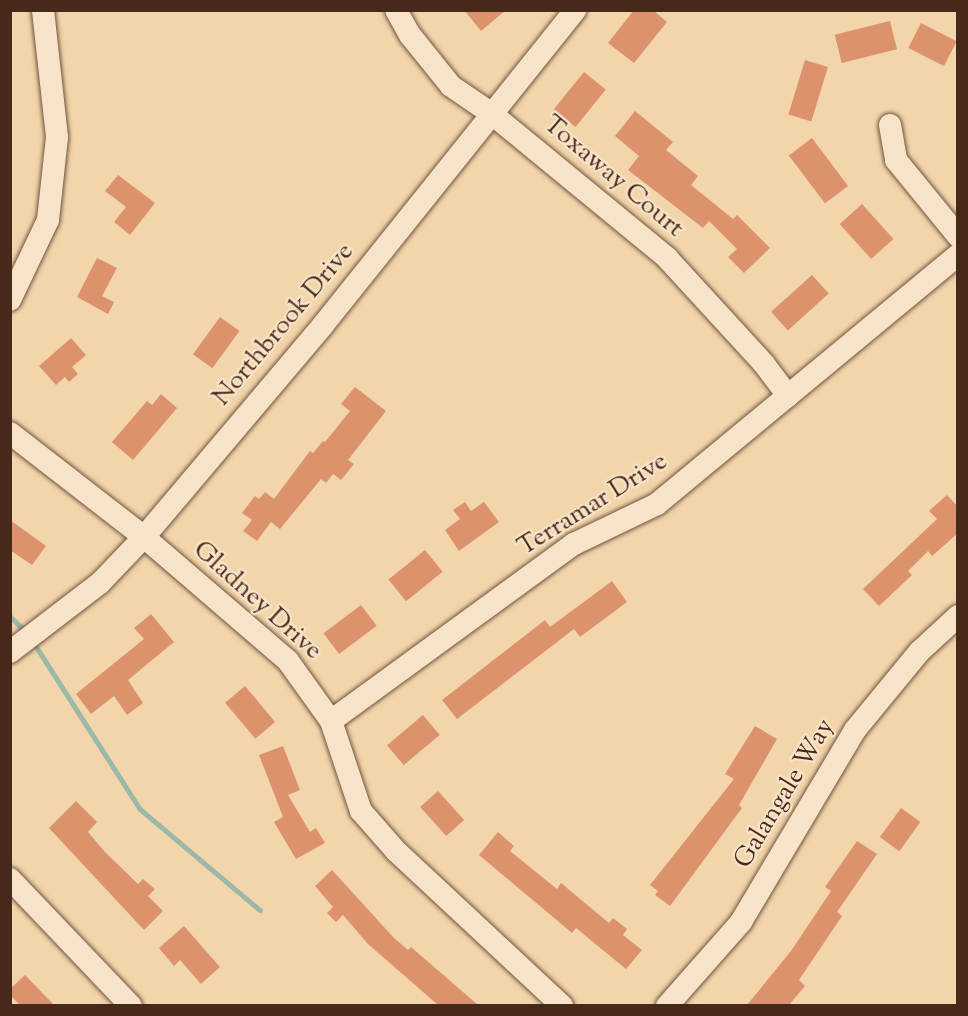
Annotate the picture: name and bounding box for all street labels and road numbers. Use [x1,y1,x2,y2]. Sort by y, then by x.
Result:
street label: Toxaway Court [537,109,689,245]
street label: Northbrook Drive [207,237,361,413]
street label: Terramar Drive [512,447,674,563]
street label: Gladney Drive [186,535,328,667]
street label: Galangale Way [728,714,842,874]

